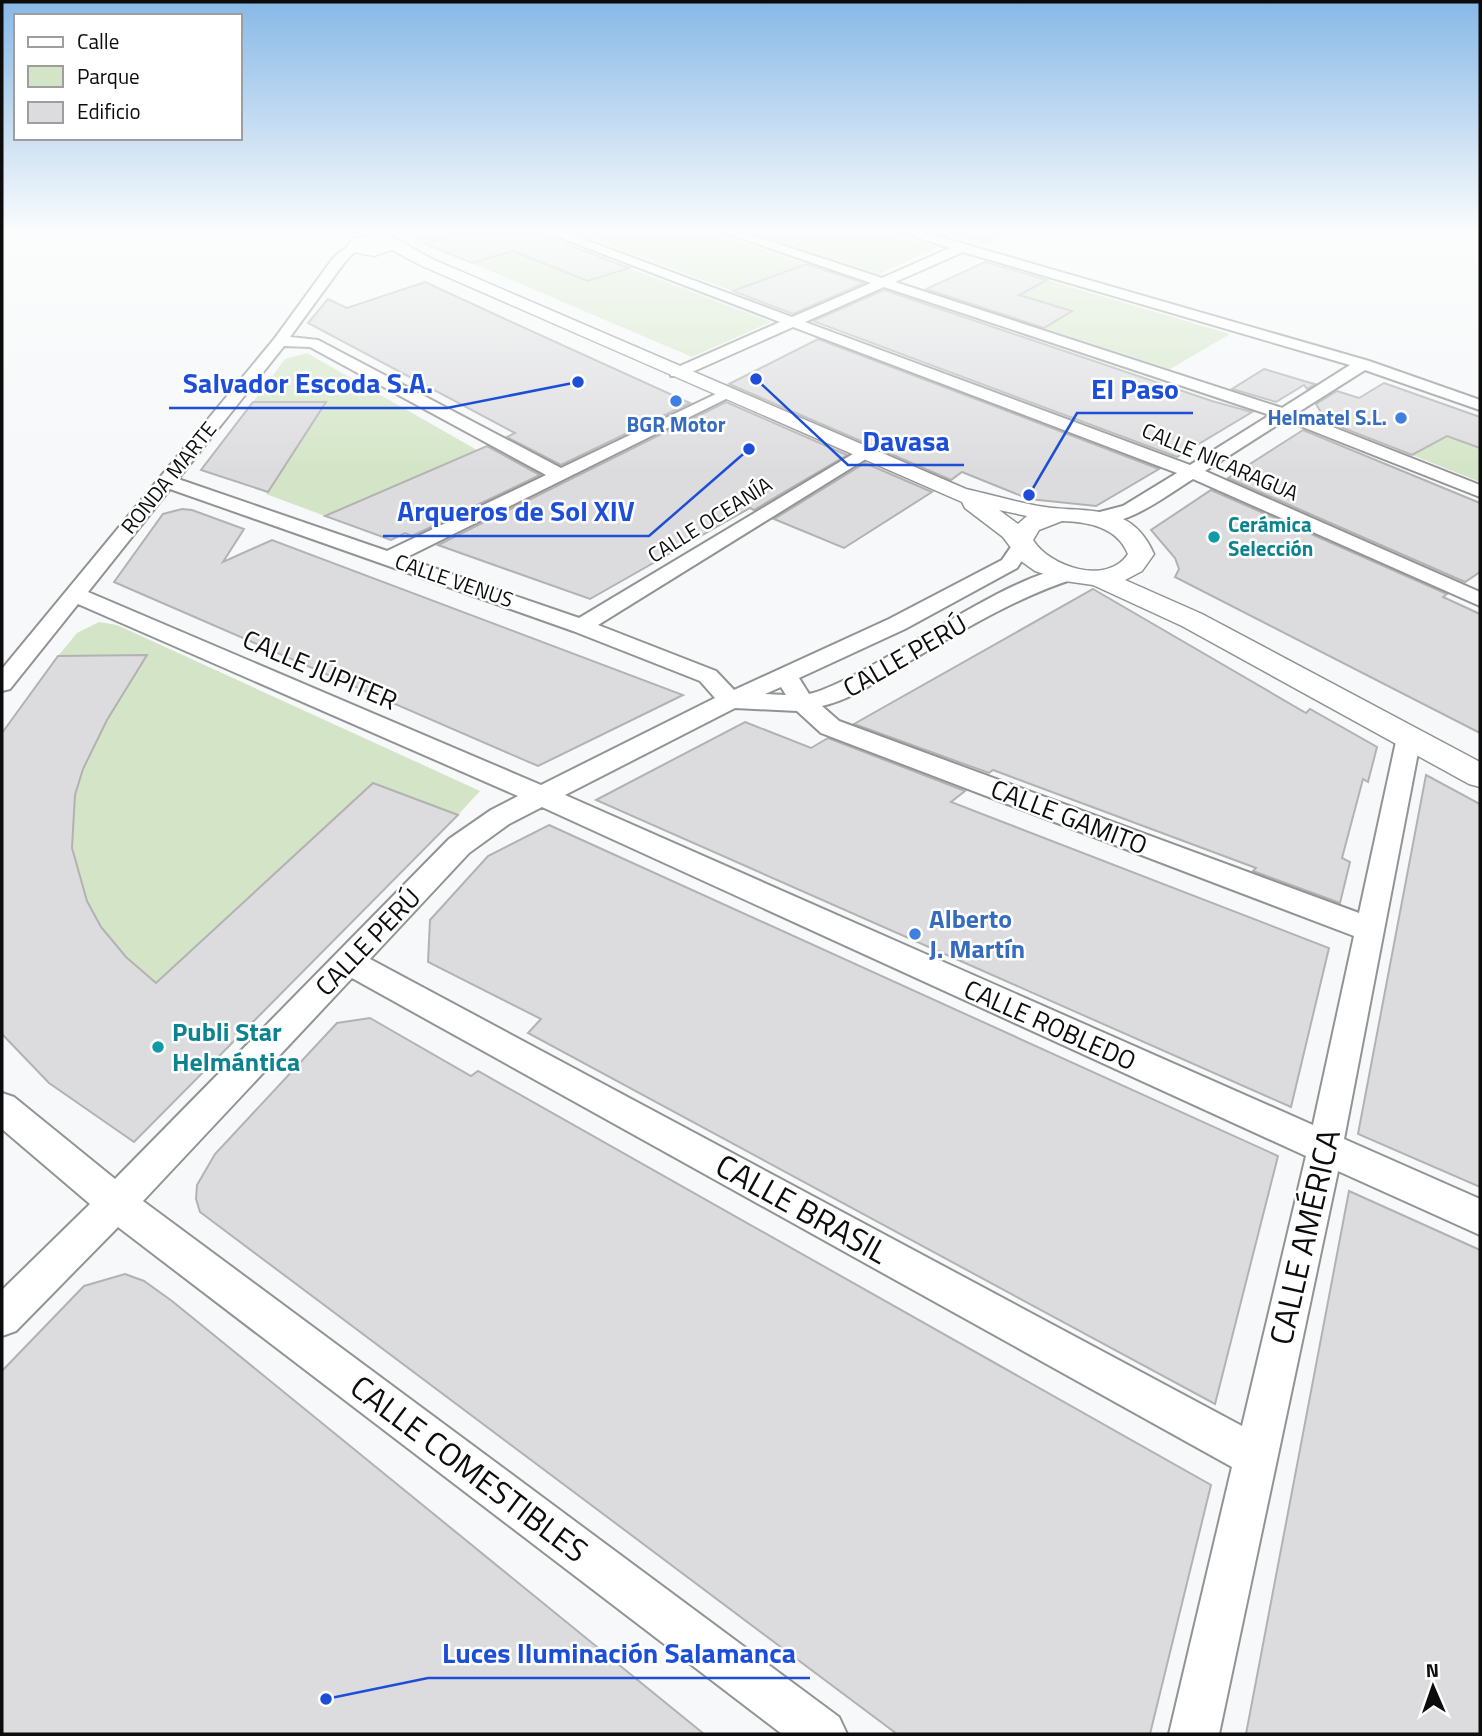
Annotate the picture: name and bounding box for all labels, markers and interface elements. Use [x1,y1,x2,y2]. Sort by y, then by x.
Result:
legend [14,14,242,140]
text: Calle [77,25,119,57]
text: Parque [77,60,140,92]
text: Edificio [77,95,141,127]
callout: Salvador Escoda S.A. [169,359,447,408]
text: Salvador Escoda S.A. [183,361,433,404]
callout: El Paso [1077,364,1193,413]
text: El Paso [1091,367,1179,410]
marker: BGR Motor [668,393,684,409]
place label: Helmatel S.L. [1267,401,1387,433]
place label: BGR Motor [627,408,726,440]
marker: Helmatel S.L. [1393,410,1409,426]
street label: RONDA MARTE [113,414,224,541]
street label: CALLE NICARAGUA [1137,414,1304,509]
callout: Davasa [848,416,964,465]
text: Davasa [862,419,950,462]
street label: CALLE OCEANÍA [641,468,778,570]
callout: Arqueros de Sol XIV [383,487,649,536]
text: Arqueros de Sol XIV [397,489,635,532]
place label: Cerámica Selección [1228,508,1313,564]
marker: Cerámica Selección [1206,529,1222,545]
street label: CALLE VENUS [391,545,518,615]
street label: CALLE PERÚ [836,604,974,707]
street label: CALLE JÚPITER [237,619,404,720]
street label: CALLE GAMITO [985,769,1153,864]
street label: CALLE PERÚ [306,879,429,1005]
place label: Alberto J. Martín [929,899,1025,968]
marker: Alberto J. Martín [907,926,923,942]
street label: CALLE ROBLEDO [958,969,1142,1080]
place label: Publi Star Helmántica [172,1012,300,1081]
marker: Publi Star Helmántica [150,1039,166,1055]
street label: CALLE AMÉRICA [1256,1124,1352,1349]
street label: CALLE BRASIL [708,1141,897,1275]
street label: CALLE COMESTIBLES [341,1363,598,1574]
callout: Luces Iluminación Salamanca [428,1629,810,1678]
text: Luces Iluminación Salamanca [442,1631,796,1674]
north arrow [1398,1652,1468,1722]
text: N [1425,1655,1439,1684]

